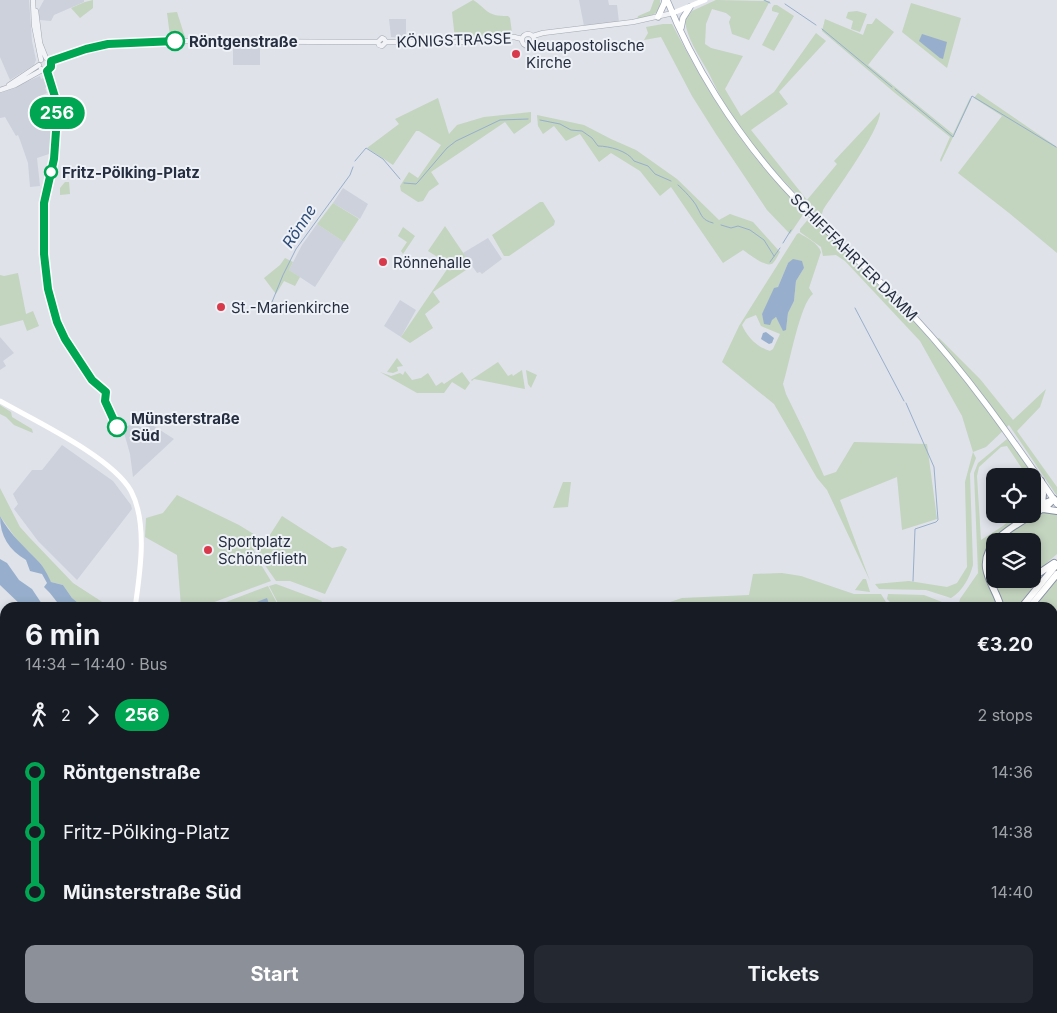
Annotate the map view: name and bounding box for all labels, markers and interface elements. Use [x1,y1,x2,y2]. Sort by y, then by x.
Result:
street label: KÖNIGSTRASSE [396,28,512,52]
marker: Röntgenstraße [165,31,185,51]
place label: Röntgenstraße [189,32,298,51]
place label: Neuapostolische Kirche [526,36,645,72]
marker: Neuapostolische Kirche [510,48,522,60]
line badge: 256 [28,97,86,129]
text: 256 [40,102,74,123]
place label: Fritz-Pölking-Platz [62,163,200,182]
marker: Fritz-Pölking-Platz [44,165,58,179]
street label: SCHIFFFAHRTER DAMM [786,189,922,325]
water label: Rönne [278,201,320,251]
place label: Rönnehalle [393,253,471,272]
marker: Rönnehalle [377,256,389,268]
place label: St.-Marienkirche [231,298,349,317]
marker: St.-Marienkirche [215,301,227,313]
place label: Münsterstraße Süd [131,409,240,445]
marker: Münsterstraße Süd [107,417,127,437]
map controls [986,468,1041,588]
button: locate [986,468,1041,523]
place label: Sportplatz Schöneflieth [218,532,307,568]
button: layers [986,533,1041,588]
marker: Sportplatz Schöneflieth [202,544,214,556]
text: 6 min [25,618,100,652]
text: €3.20 [977,633,1033,656]
text: 14:34 – 14:40 · Bus [25,654,168,674]
icon: walk [25,701,53,729]
icon: forward [79,701,107,729]
text: 256 [125,704,159,725]
text: 2 [61,705,71,725]
text: 2 stops [977,705,1033,725]
text: Röntgenstraße [63,761,201,784]
text: 14:36 [992,762,1033,782]
text: Fritz-Pölking-Platz [63,821,230,844]
text: 14:38 [992,822,1033,842]
text: Münsterstraße Süd [63,881,242,904]
text: 14:40 [991,882,1033,902]
button: Start [25,945,524,1003]
button: Tickets [534,945,1033,1003]

